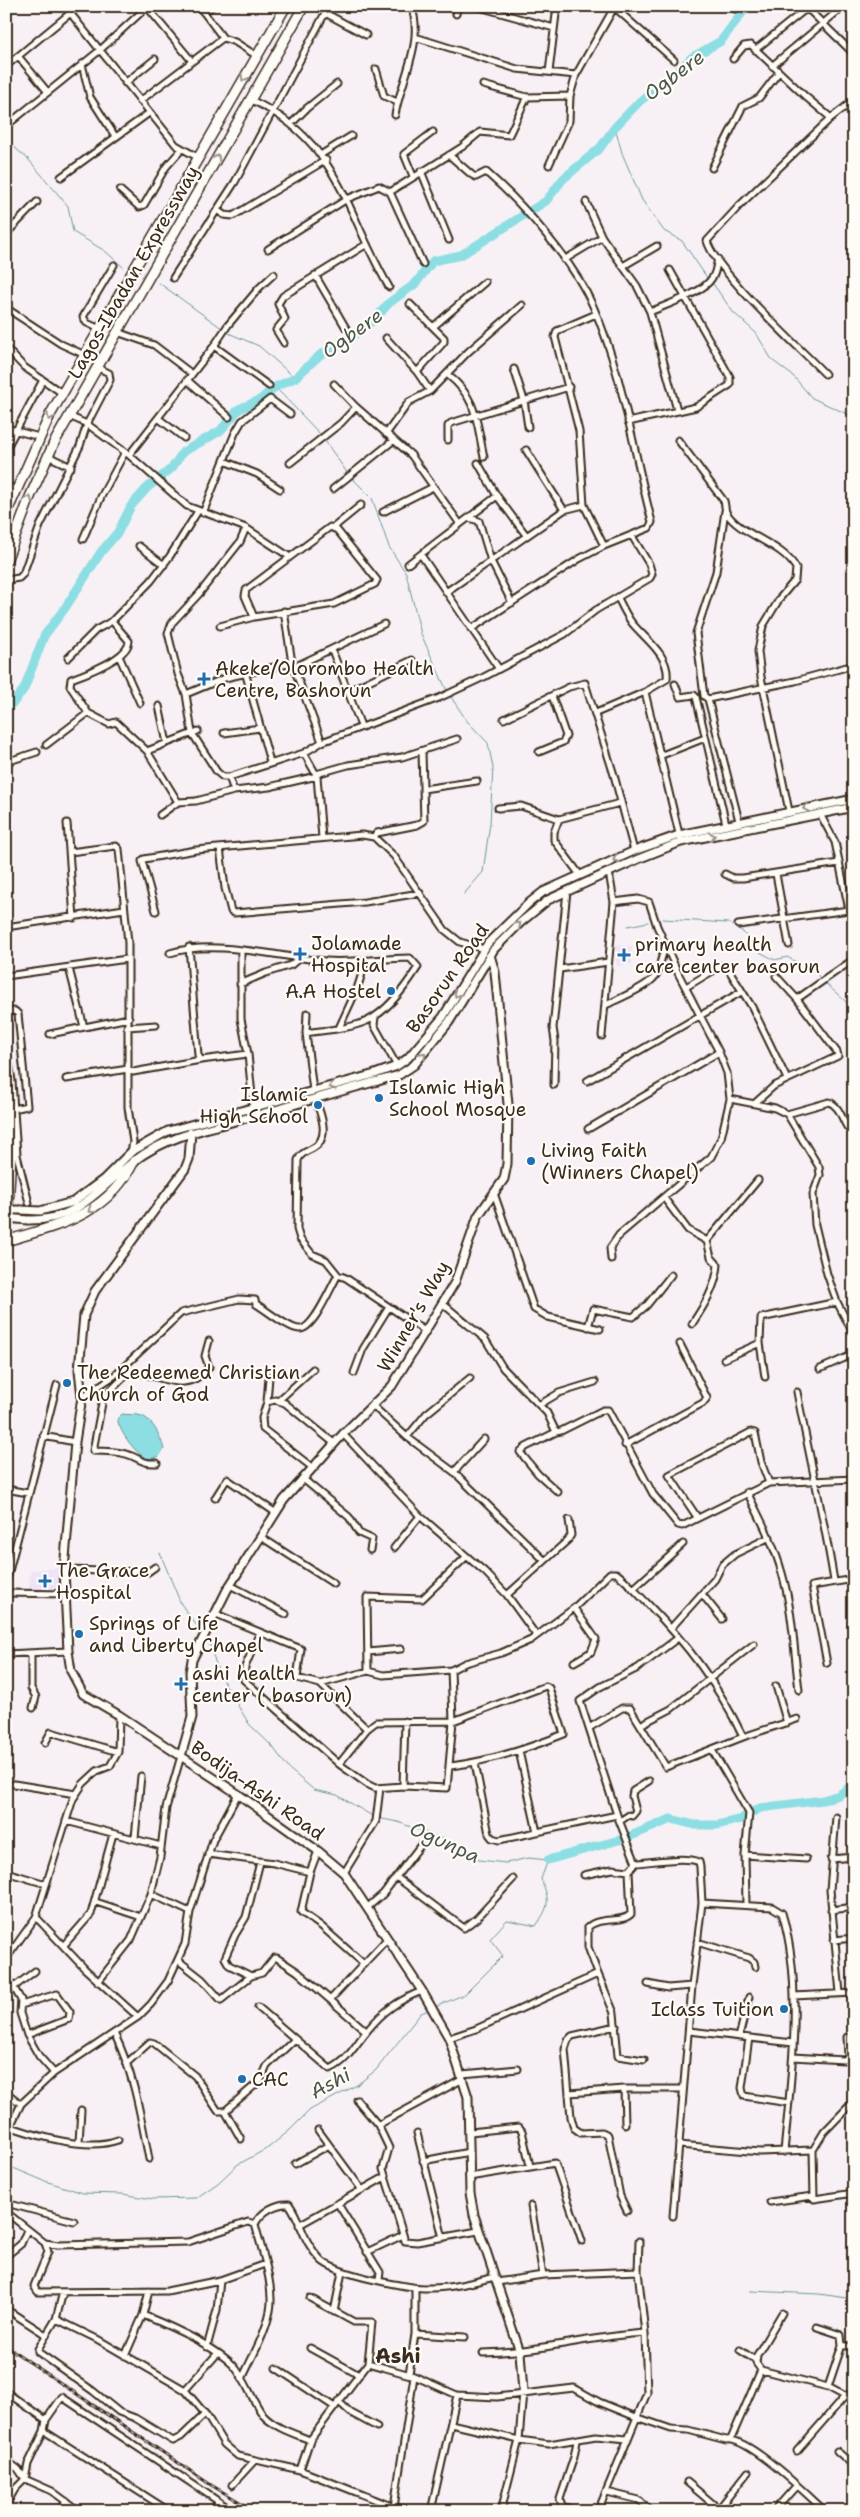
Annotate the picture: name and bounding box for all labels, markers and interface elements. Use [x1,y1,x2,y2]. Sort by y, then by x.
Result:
water label: Ogbere [638,44,710,106]
one-way arrow [240,73,250,82]
one-way arrow [211,155,221,164]
street label: Lagos-Ibadan Expressway [62,161,205,383]
water label: Ogbere [316,302,388,364]
one-way arrow [46,411,56,420]
one-way arrow [23,495,33,504]
place label: Akeke/Olorombo Health Centre, Bashorun [215,656,434,703]
marker: Akeke/Olorombo Health Centre, Bashorun [197,672,211,686]
one-way arrow [801,802,810,813]
one-way arrow [707,831,716,842]
one-way arrow [612,852,621,863]
street label: Basorun Road [400,919,494,1038]
one-way arrow [513,922,522,931]
place label: Jolamade Hospital [311,931,402,978]
place label: primary health care center basorun [635,932,820,979]
marker: Jolamade Hospital [293,947,307,961]
marker: primary health care center basorun [617,948,631,962]
place label: A.A Hostel [285,979,381,1004]
marker: A.A Hostel [385,985,397,997]
one-way arrow [454,989,464,998]
one-way arrow [417,1052,426,1061]
place label: Islamic High School Mosque [389,1075,526,1122]
one-way arrow [328,1080,337,1090]
place label: Islamic High School [199,1082,308,1129]
marker: Islamic High School Mosque [373,1092,385,1104]
marker: Islamic High School [312,1099,324,1111]
place label: Living Faith (Winners Chapel) [541,1138,699,1185]
marker: Living Faith (Winners Chapel) [525,1155,537,1167]
one-way arrow [88,1204,97,1212]
street label: Winner's Way [371,1256,455,1377]
place label: The Redeemed Christian Church of God [77,1360,300,1407]
marker: The Redeemed Christian Church of God [61,1377,73,1389]
place label: The Grace Hospital [56,1558,150,1605]
marker: The Grace Hospital [38,1574,52,1588]
place label: Springs of Life and Liberty Chapel [89,1611,263,1658]
marker: Springs of Life and Liberty Chapel [73,1628,85,1640]
place label: ashi health center ( basorun) [192,1661,352,1708]
marker: ashi health center ( basorun) [174,1677,188,1691]
street label: Bodija-Ashi Road [186,1735,330,1846]
water label: Ogunpa [406,1815,484,1869]
place label: Iclass Tuition [651,1997,774,2022]
marker: Iclass Tuition [778,2003,790,2015]
water label: Ashi [305,2061,355,2105]
place label: CAC [252,2067,289,2092]
marker: CAC [236,2073,248,2085]
district label: Ashi [375,2343,421,2369]

